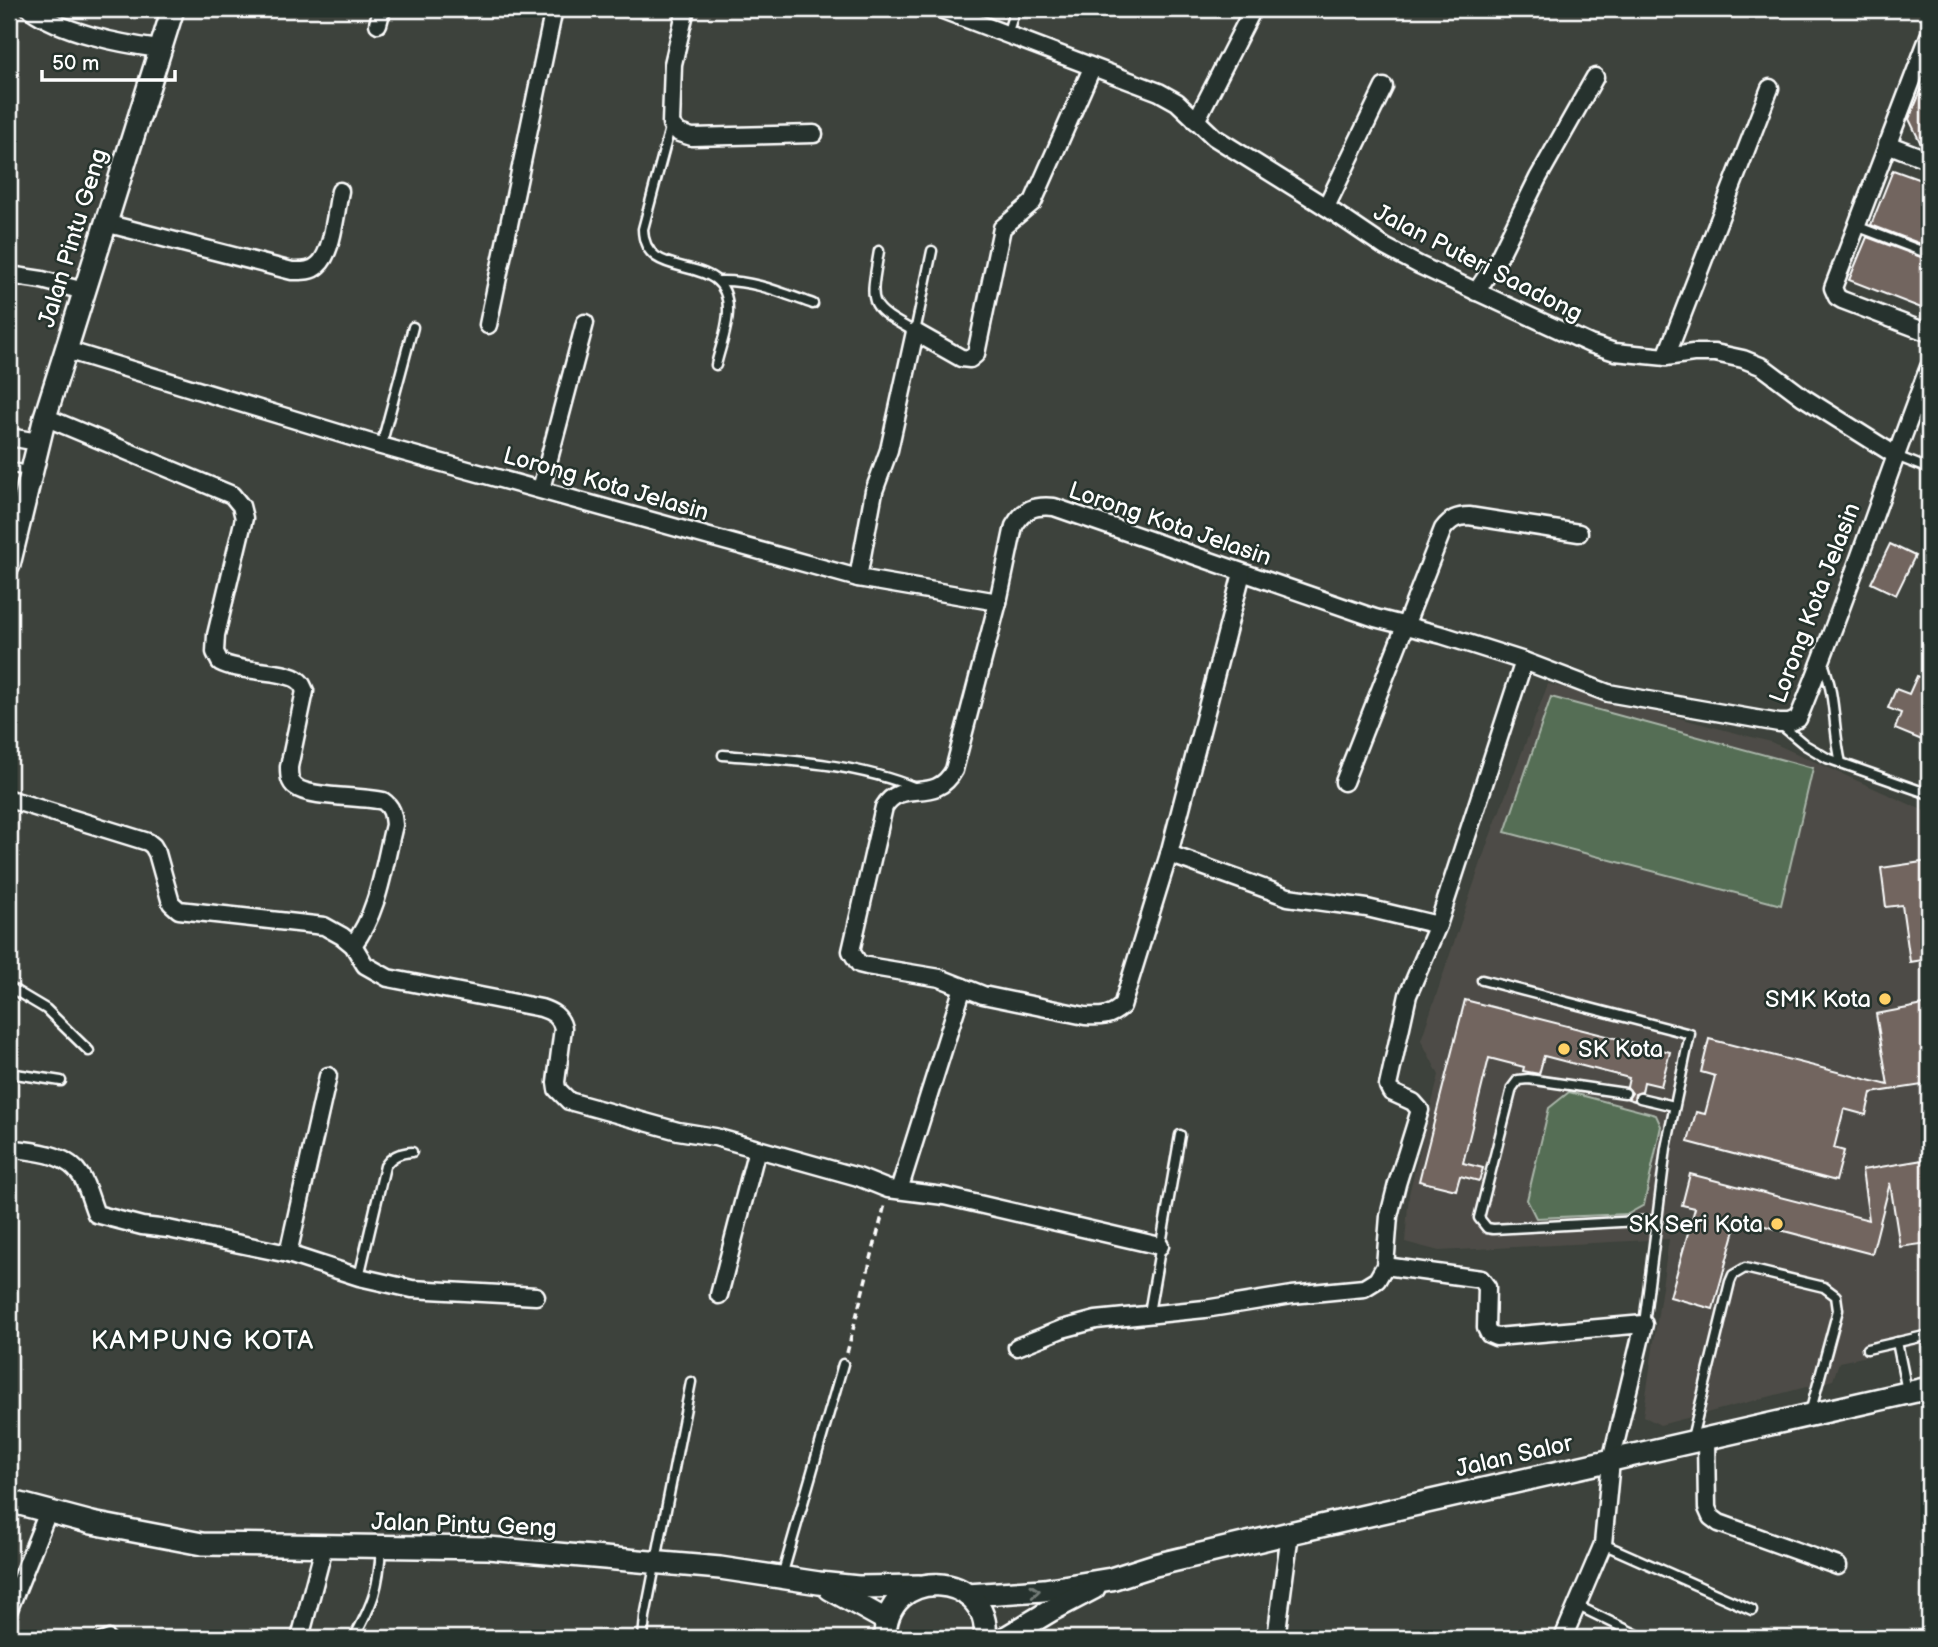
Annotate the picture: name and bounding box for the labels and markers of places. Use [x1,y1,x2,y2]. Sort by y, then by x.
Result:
place label: SMK Kota [1765,985,1871,1014]
marker: SMK Kota [1877,991,1893,1007]
place label: SK Kota [1578,1035,1663,1064]
marker: SK Kota [1556,1041,1572,1057]
place label: SK Seri Kota [1629,1210,1763,1239]
marker: SK Seri Kota [1769,1216,1785,1232]

